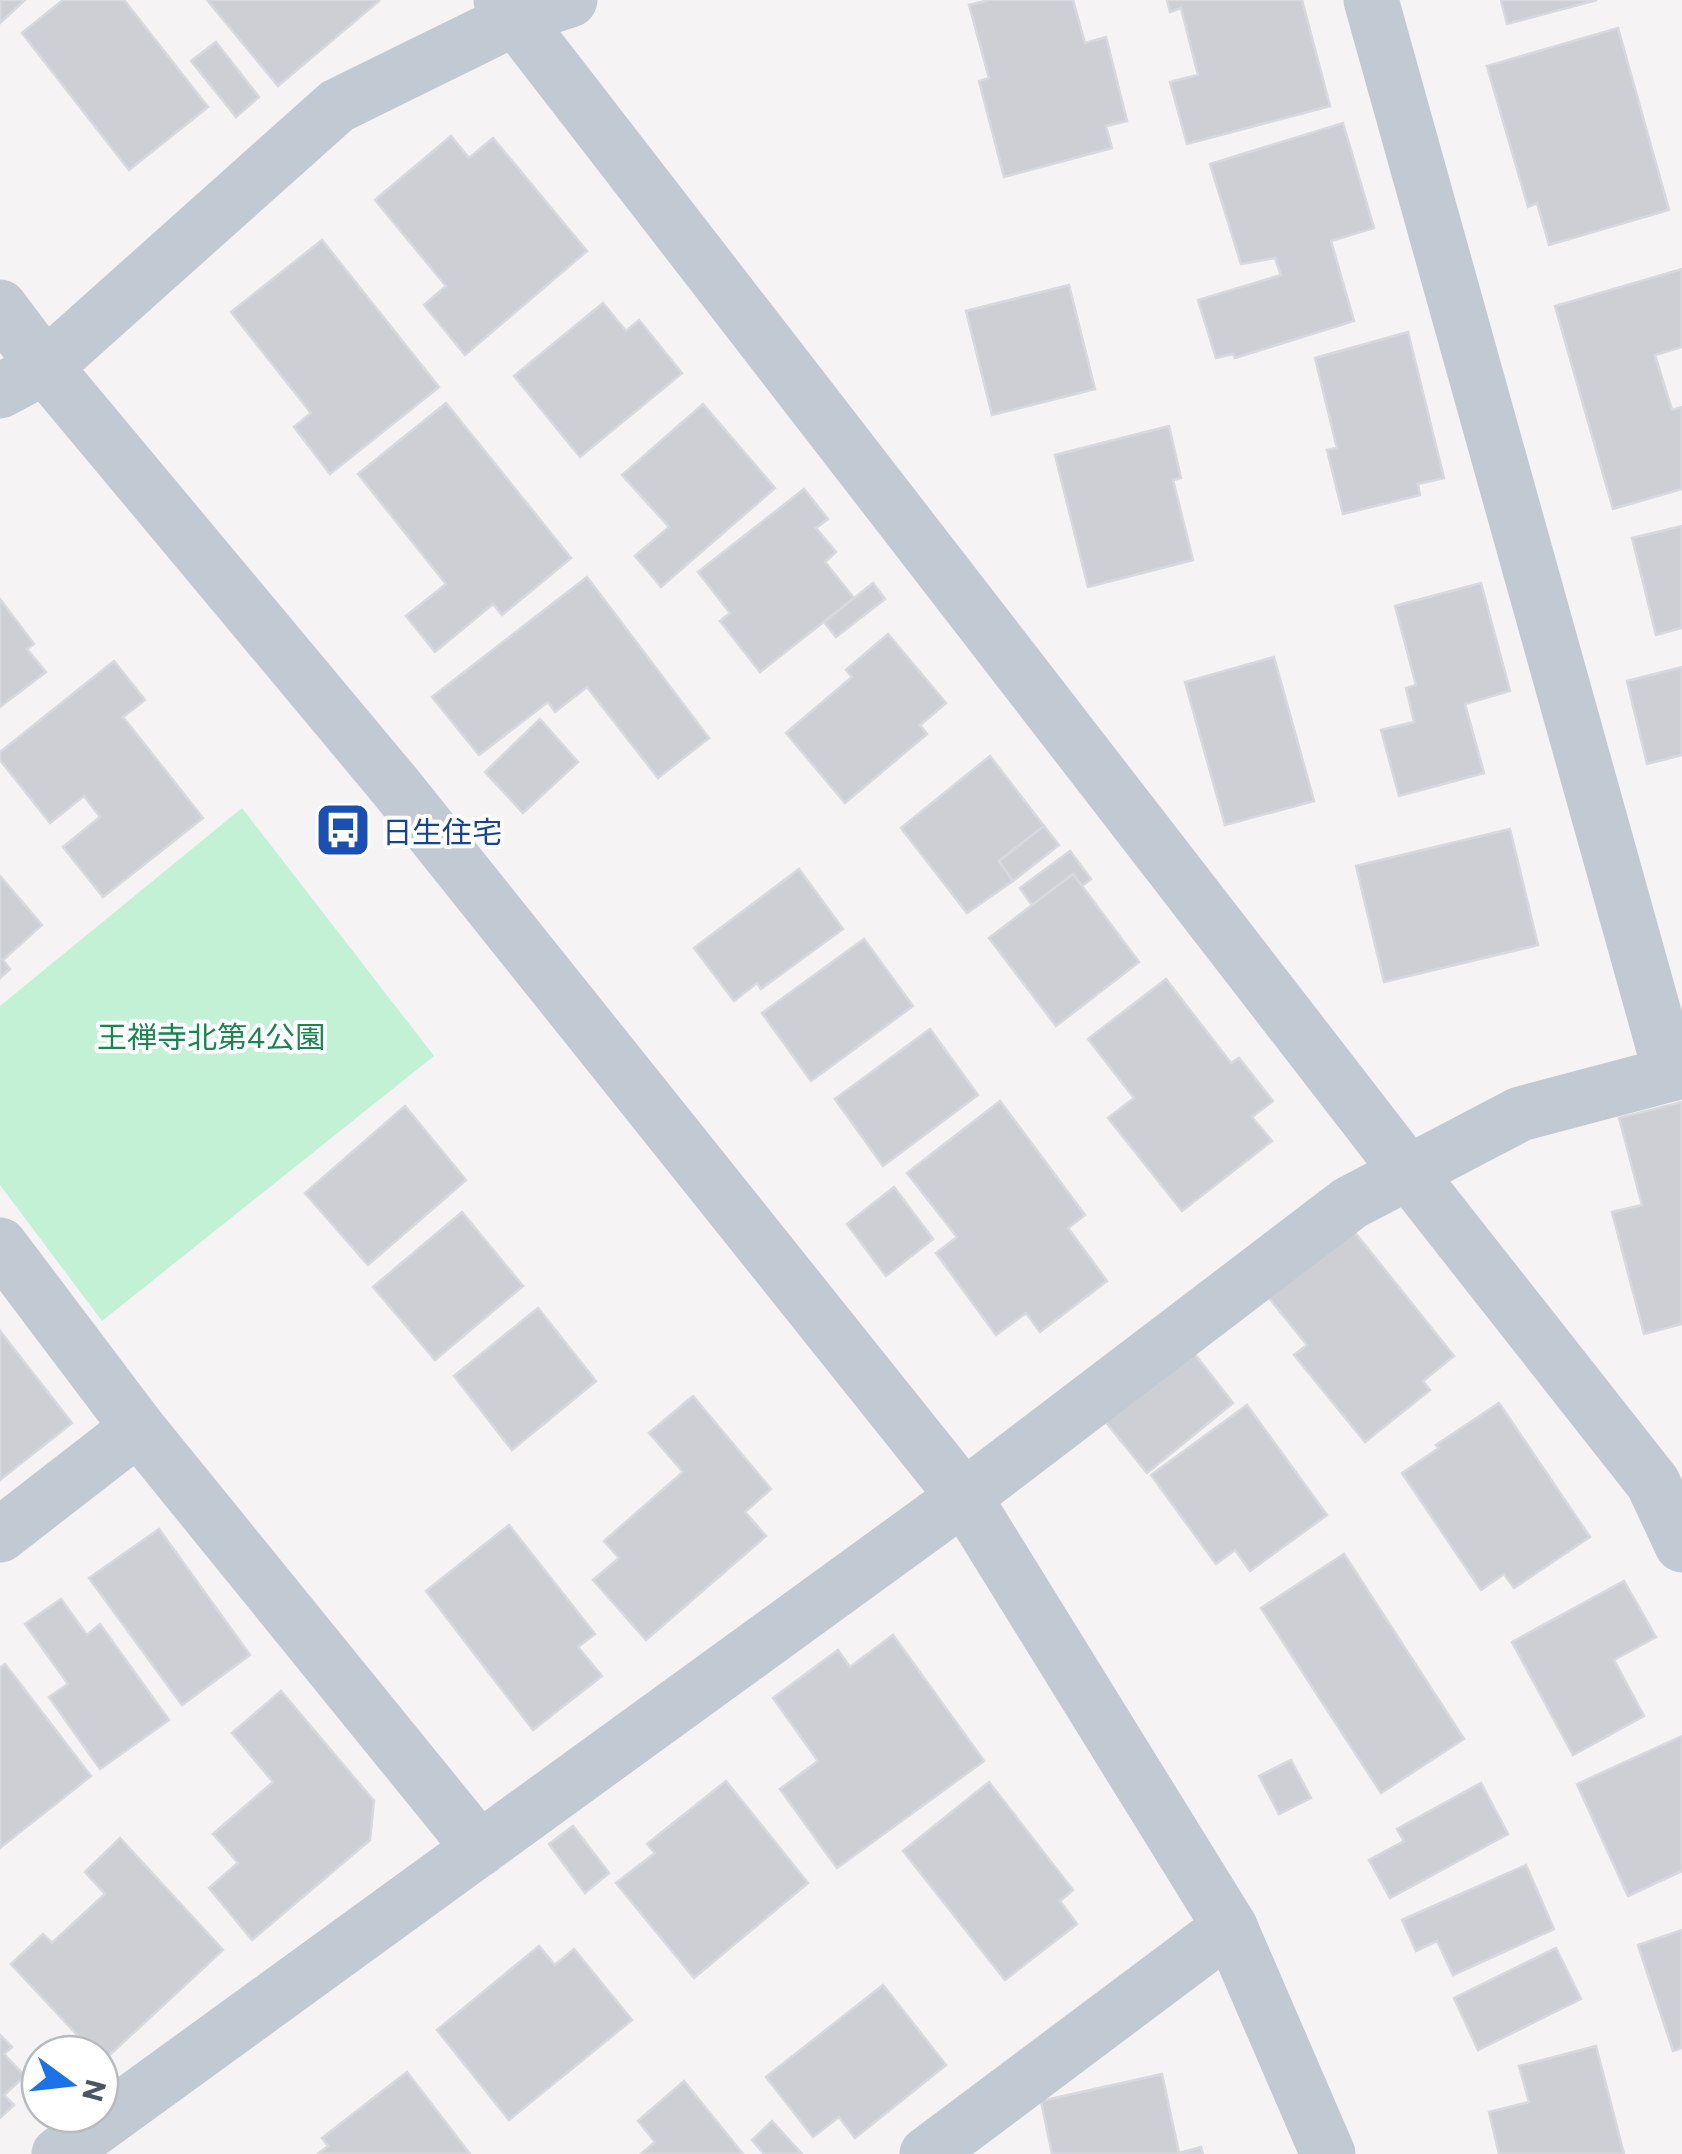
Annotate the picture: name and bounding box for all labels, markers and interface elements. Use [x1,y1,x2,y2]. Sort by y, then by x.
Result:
bus stop icon: 日生住宅 [313,800,373,860]
place label: 日生住宅 [382,812,502,849]
park label: 王禅寺北第4公園 [97,1017,325,1054]
north arrow [20,2034,120,2134]
text: N [76,2076,114,2105]

